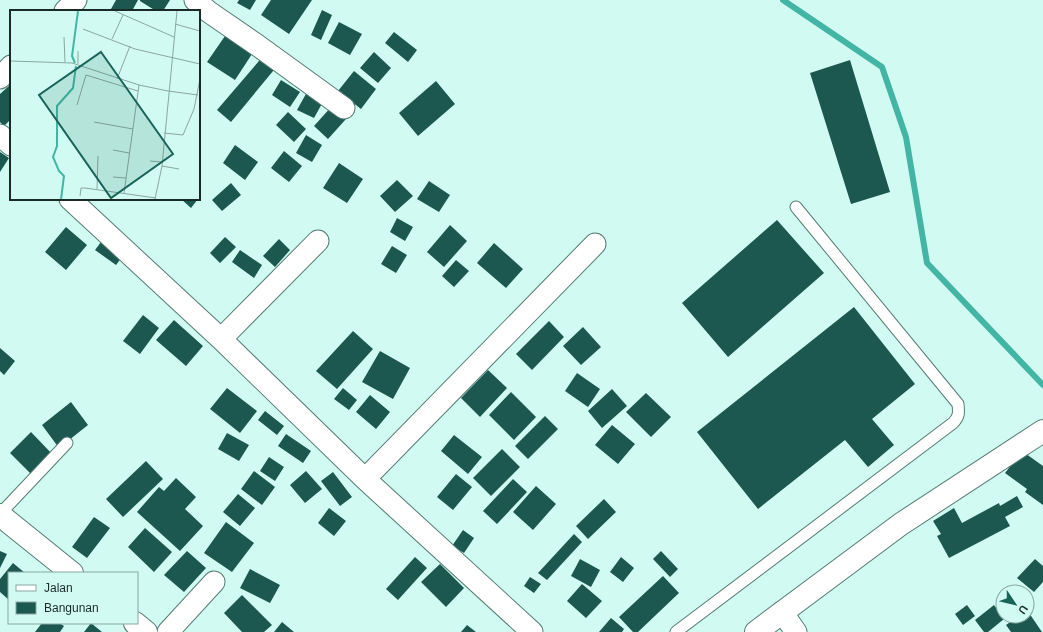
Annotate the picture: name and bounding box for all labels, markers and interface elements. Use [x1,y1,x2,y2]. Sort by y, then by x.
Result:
inset map [10,10,200,200]
legend [8,572,138,624]
text: Jalan [44,581,73,595]
north arrow [995,584,1035,624]
text: Bangunan [44,601,99,615]
text: U [1016,603,1030,616]

